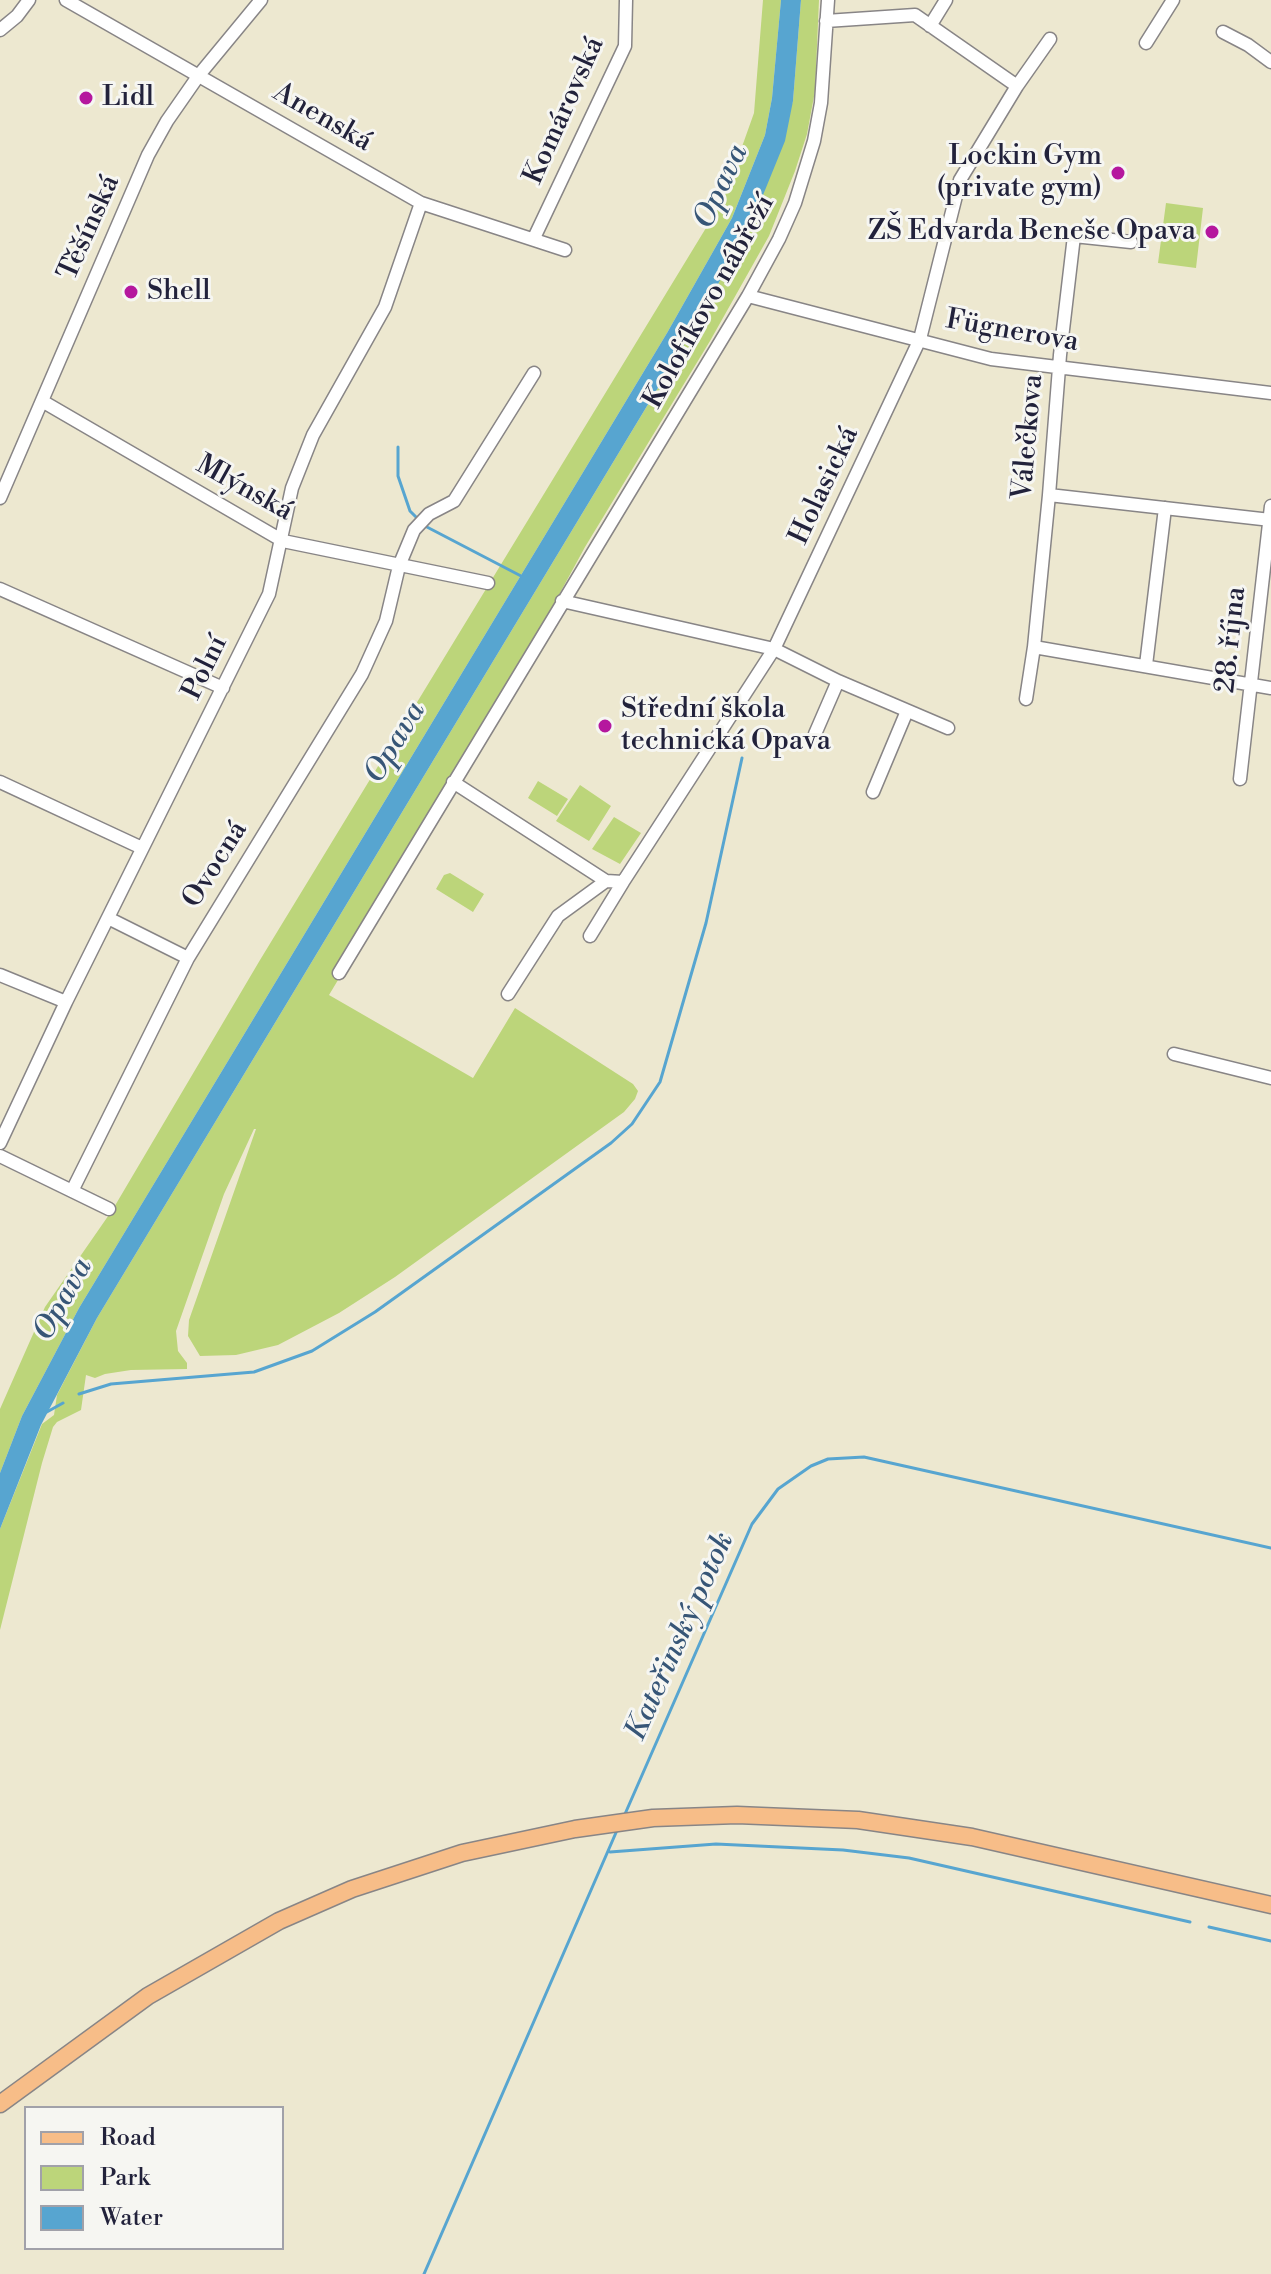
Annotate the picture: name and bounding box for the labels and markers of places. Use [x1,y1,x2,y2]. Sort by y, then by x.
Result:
place label: Lidl [102,81,154,115]
marker: Lidl [77,89,95,107]
place label: Lockin Gym (private gym) [936,140,1102,206]
marker: Lockin Gym (private gym) [1109,164,1127,182]
place label: ZŠ Edvarda Beneše Opava [868,215,1196,249]
marker: ZŠ Edvarda Beneše Opava [1203,223,1221,241]
place label: Shell [147,275,210,309]
marker: Shell [122,283,140,301]
place label: Střední škola technická Opava [621,693,831,759]
marker: Střední škola technická Opava [596,717,614,735]

